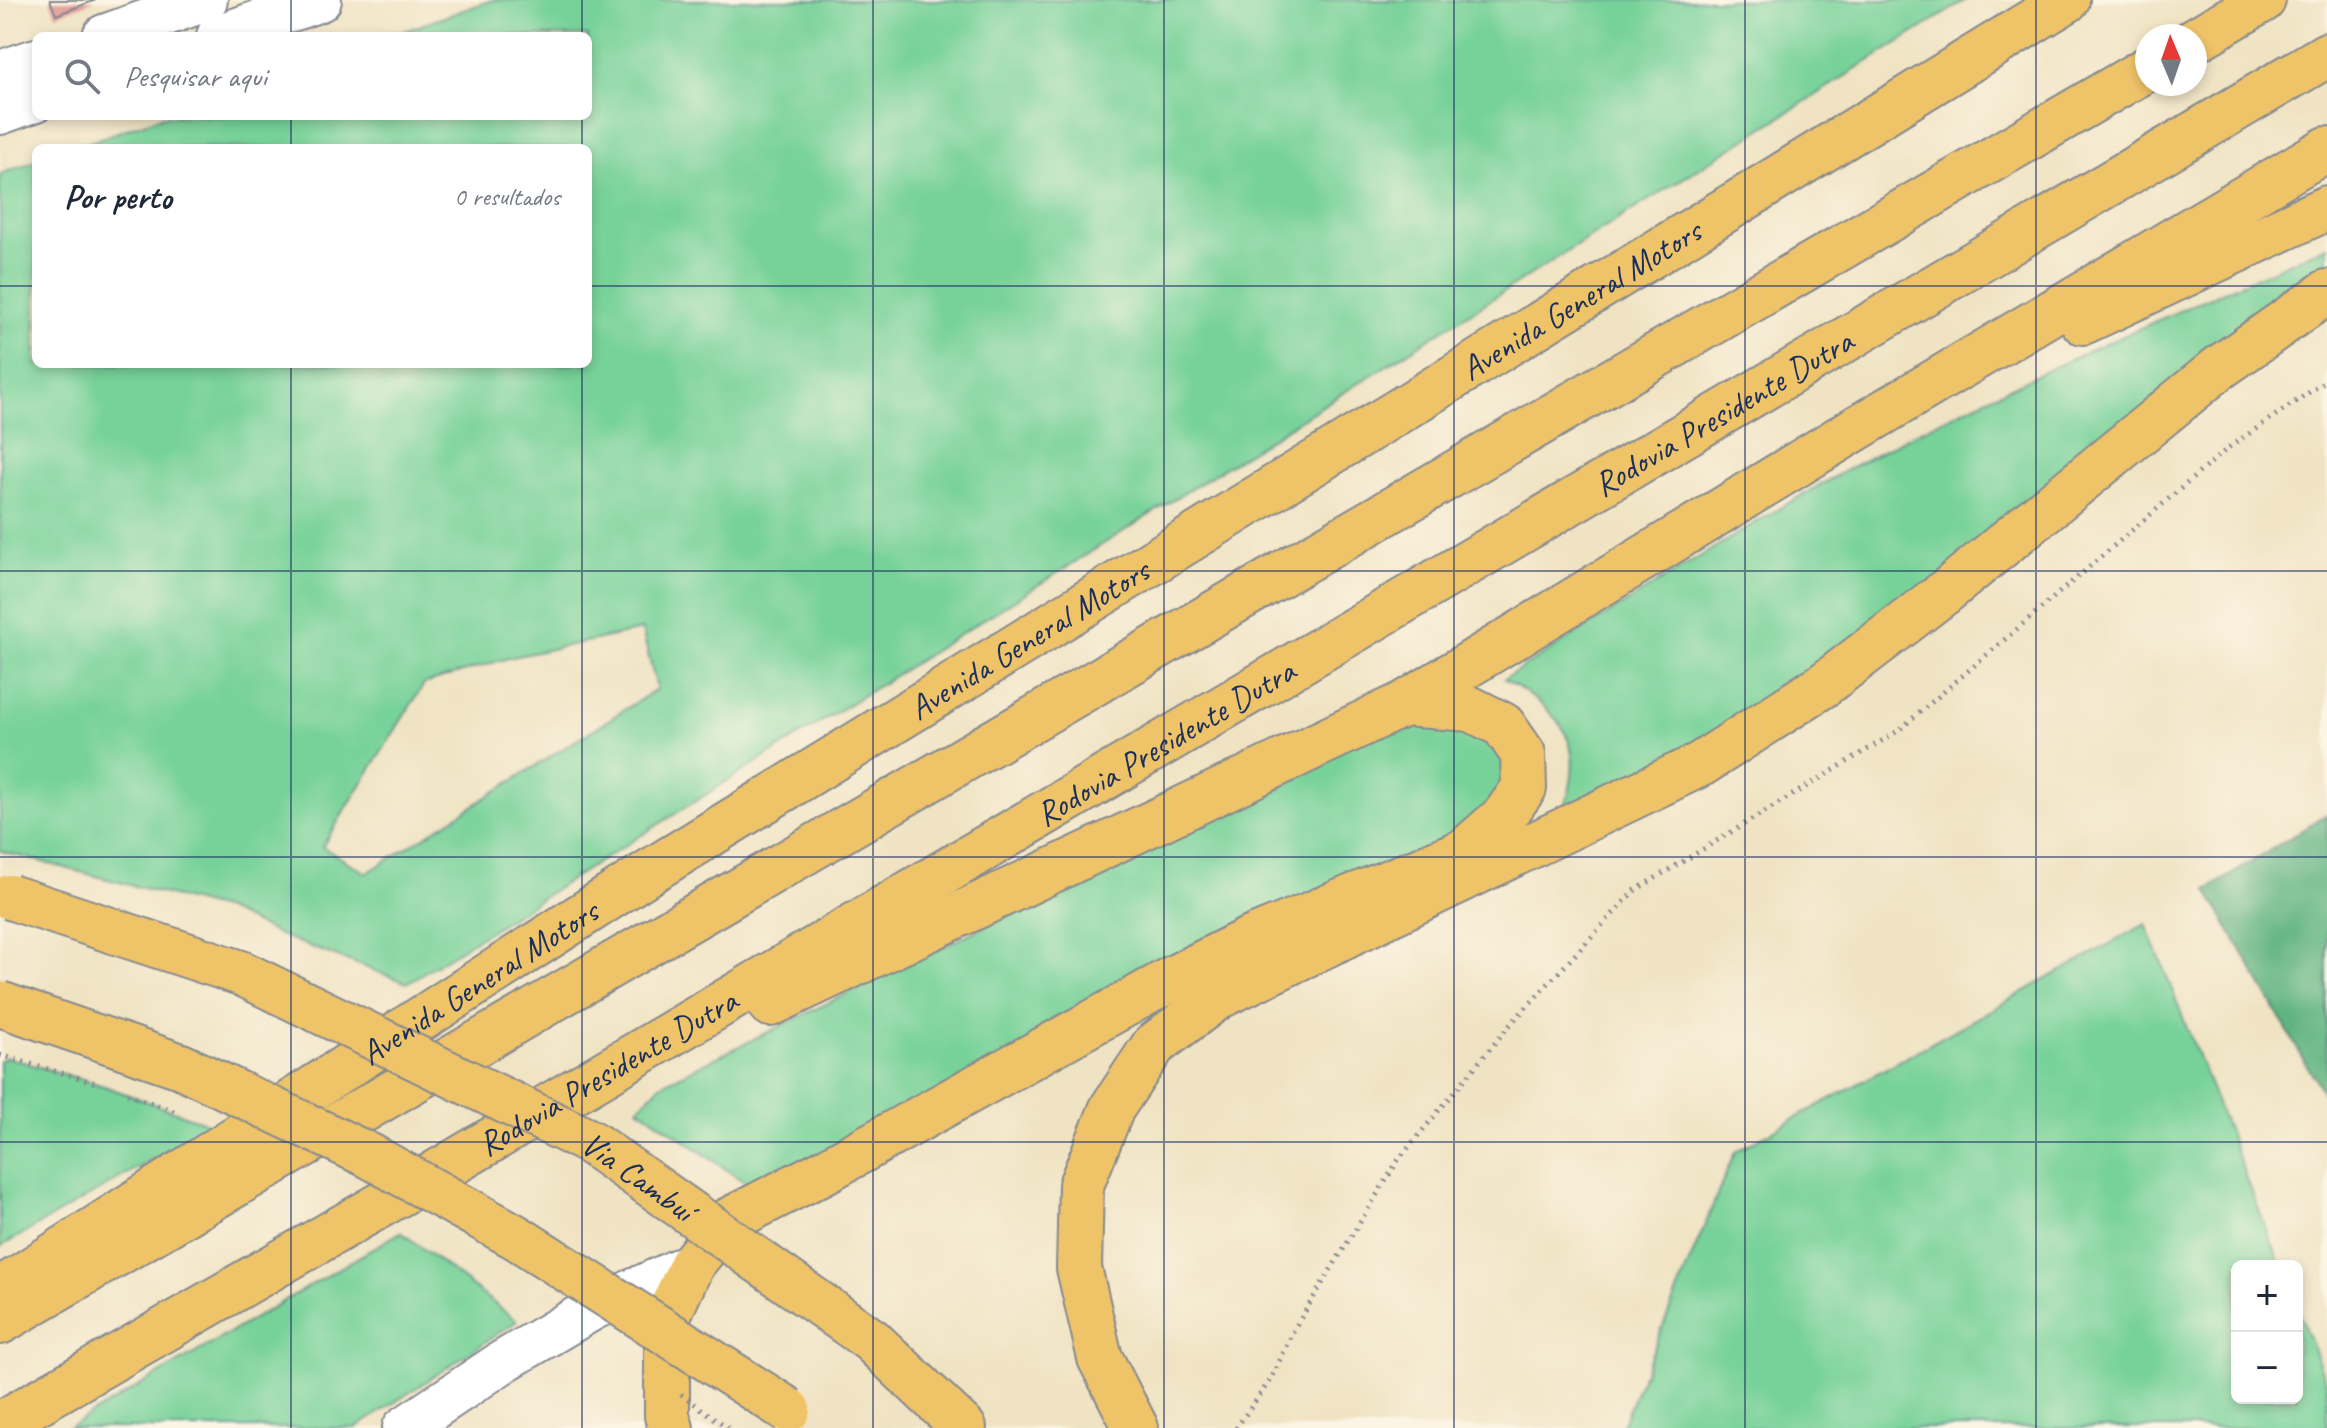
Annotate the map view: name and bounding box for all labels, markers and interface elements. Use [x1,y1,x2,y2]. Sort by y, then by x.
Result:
north arrow [2135,24,2207,96]
search box [32,32,592,120]
icon: search [60,54,104,98]
text: Pesquisar aqui [124,57,267,95]
text: Por perto [64,175,172,218]
text: 0 resultados [454,180,560,213]
street label: Avenida General Motors [1453,208,1712,390]
street label: Rodovia Presidente Dutra [1586,318,1862,506]
street label: Avenida General Motors [901,547,1160,729]
street label: Rodovia Presidente Dutra [1028,648,1305,836]
street label: Avenida General Motors [352,888,609,1074]
street label: Rodovia Presidente Dutra [470,978,747,1165]
street label: Via Cambuí [573,1122,708,1235]
map controls [2231,1260,2303,1404]
button: + [2231,1260,2303,1332]
button: − [2231,1332,2303,1404]

